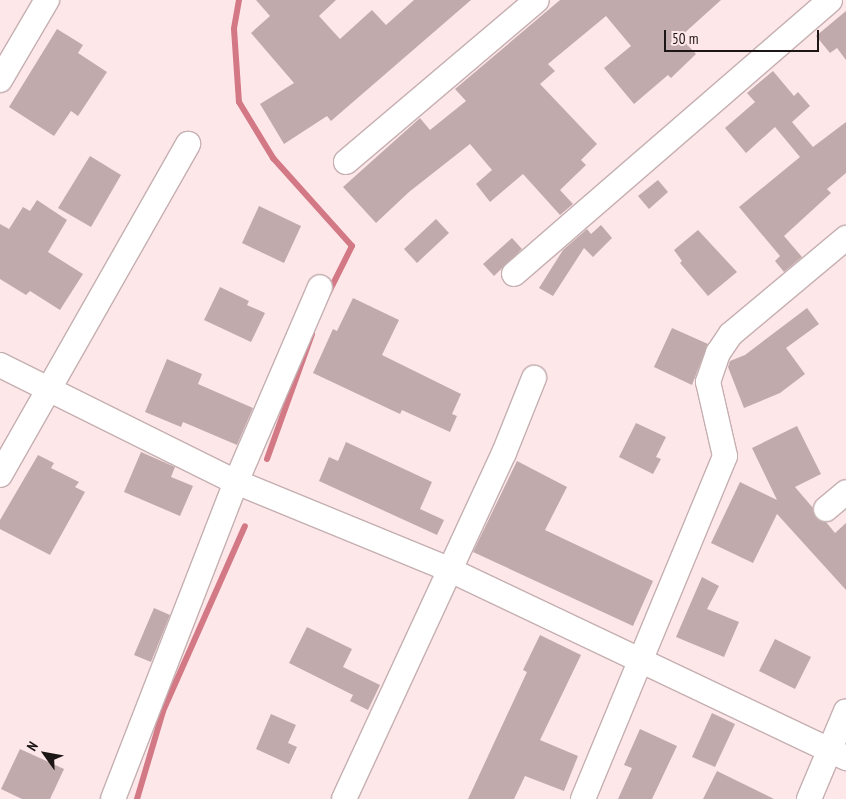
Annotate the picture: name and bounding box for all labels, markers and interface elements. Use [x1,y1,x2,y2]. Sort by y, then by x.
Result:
scale bar [666,20,821,52]
text: 50 m [672,29,698,48]
north arrow [20,729,70,779]
text: N [23,738,42,754]

